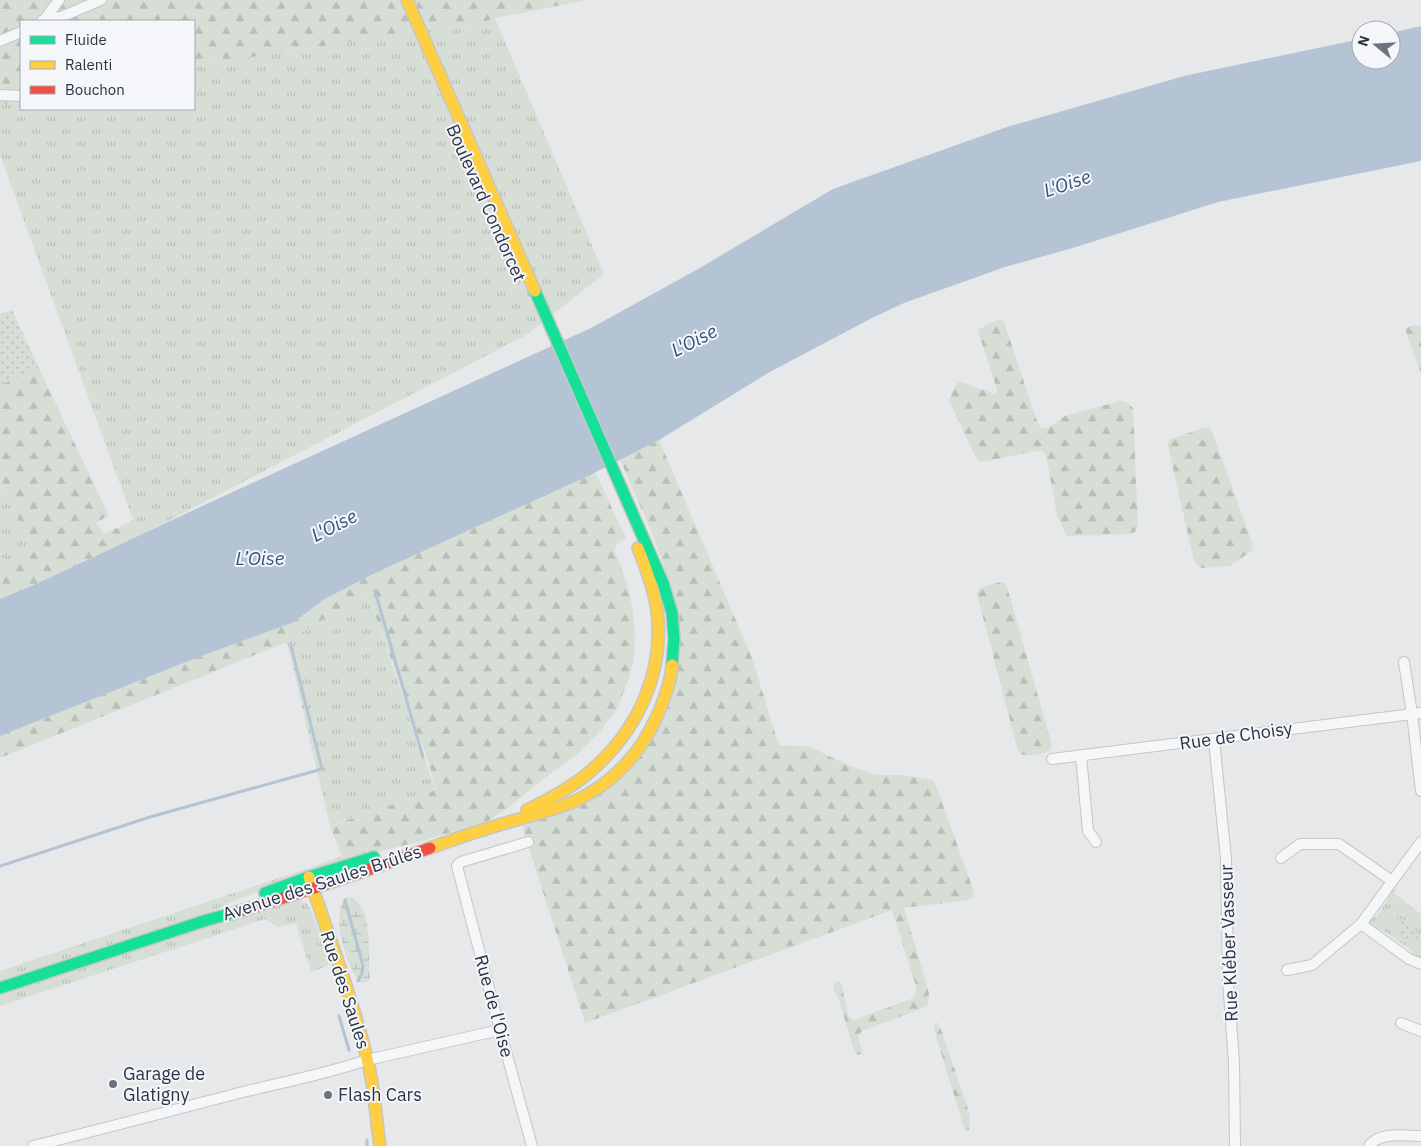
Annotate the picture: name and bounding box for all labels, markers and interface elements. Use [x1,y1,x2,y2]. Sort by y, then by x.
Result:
legend [20,20,195,110]
north arrow [1351,20,1401,70]
text: Fluide [65,30,107,49]
text: N [1354,33,1374,49]
text: Ralenti [65,55,112,74]
text: Bouchon [65,80,125,99]
street label: Boulevard Condorcet [441,121,532,285]
water label: L'Oise [1040,164,1094,202]
water label: L'Oise [667,318,721,362]
water label: L'Oise [307,503,361,547]
water label: L’Oise [236,546,285,570]
street label: Rue de Choisy [1178,716,1294,755]
street label: Avenue des Saules Brûlés [219,839,424,926]
street label: Rue Kléber Vasseur [1214,864,1243,1022]
street label: Rue des Saules [316,928,375,1052]
street label: Rue de l'Oise [470,952,519,1060]
place label: Garage de Glatigny [123,1062,205,1106]
marker: Garage de Glatigny [107,1078,119,1090]
place label: Flash Cars [338,1083,422,1106]
marker: Flash Cars [322,1089,334,1101]

